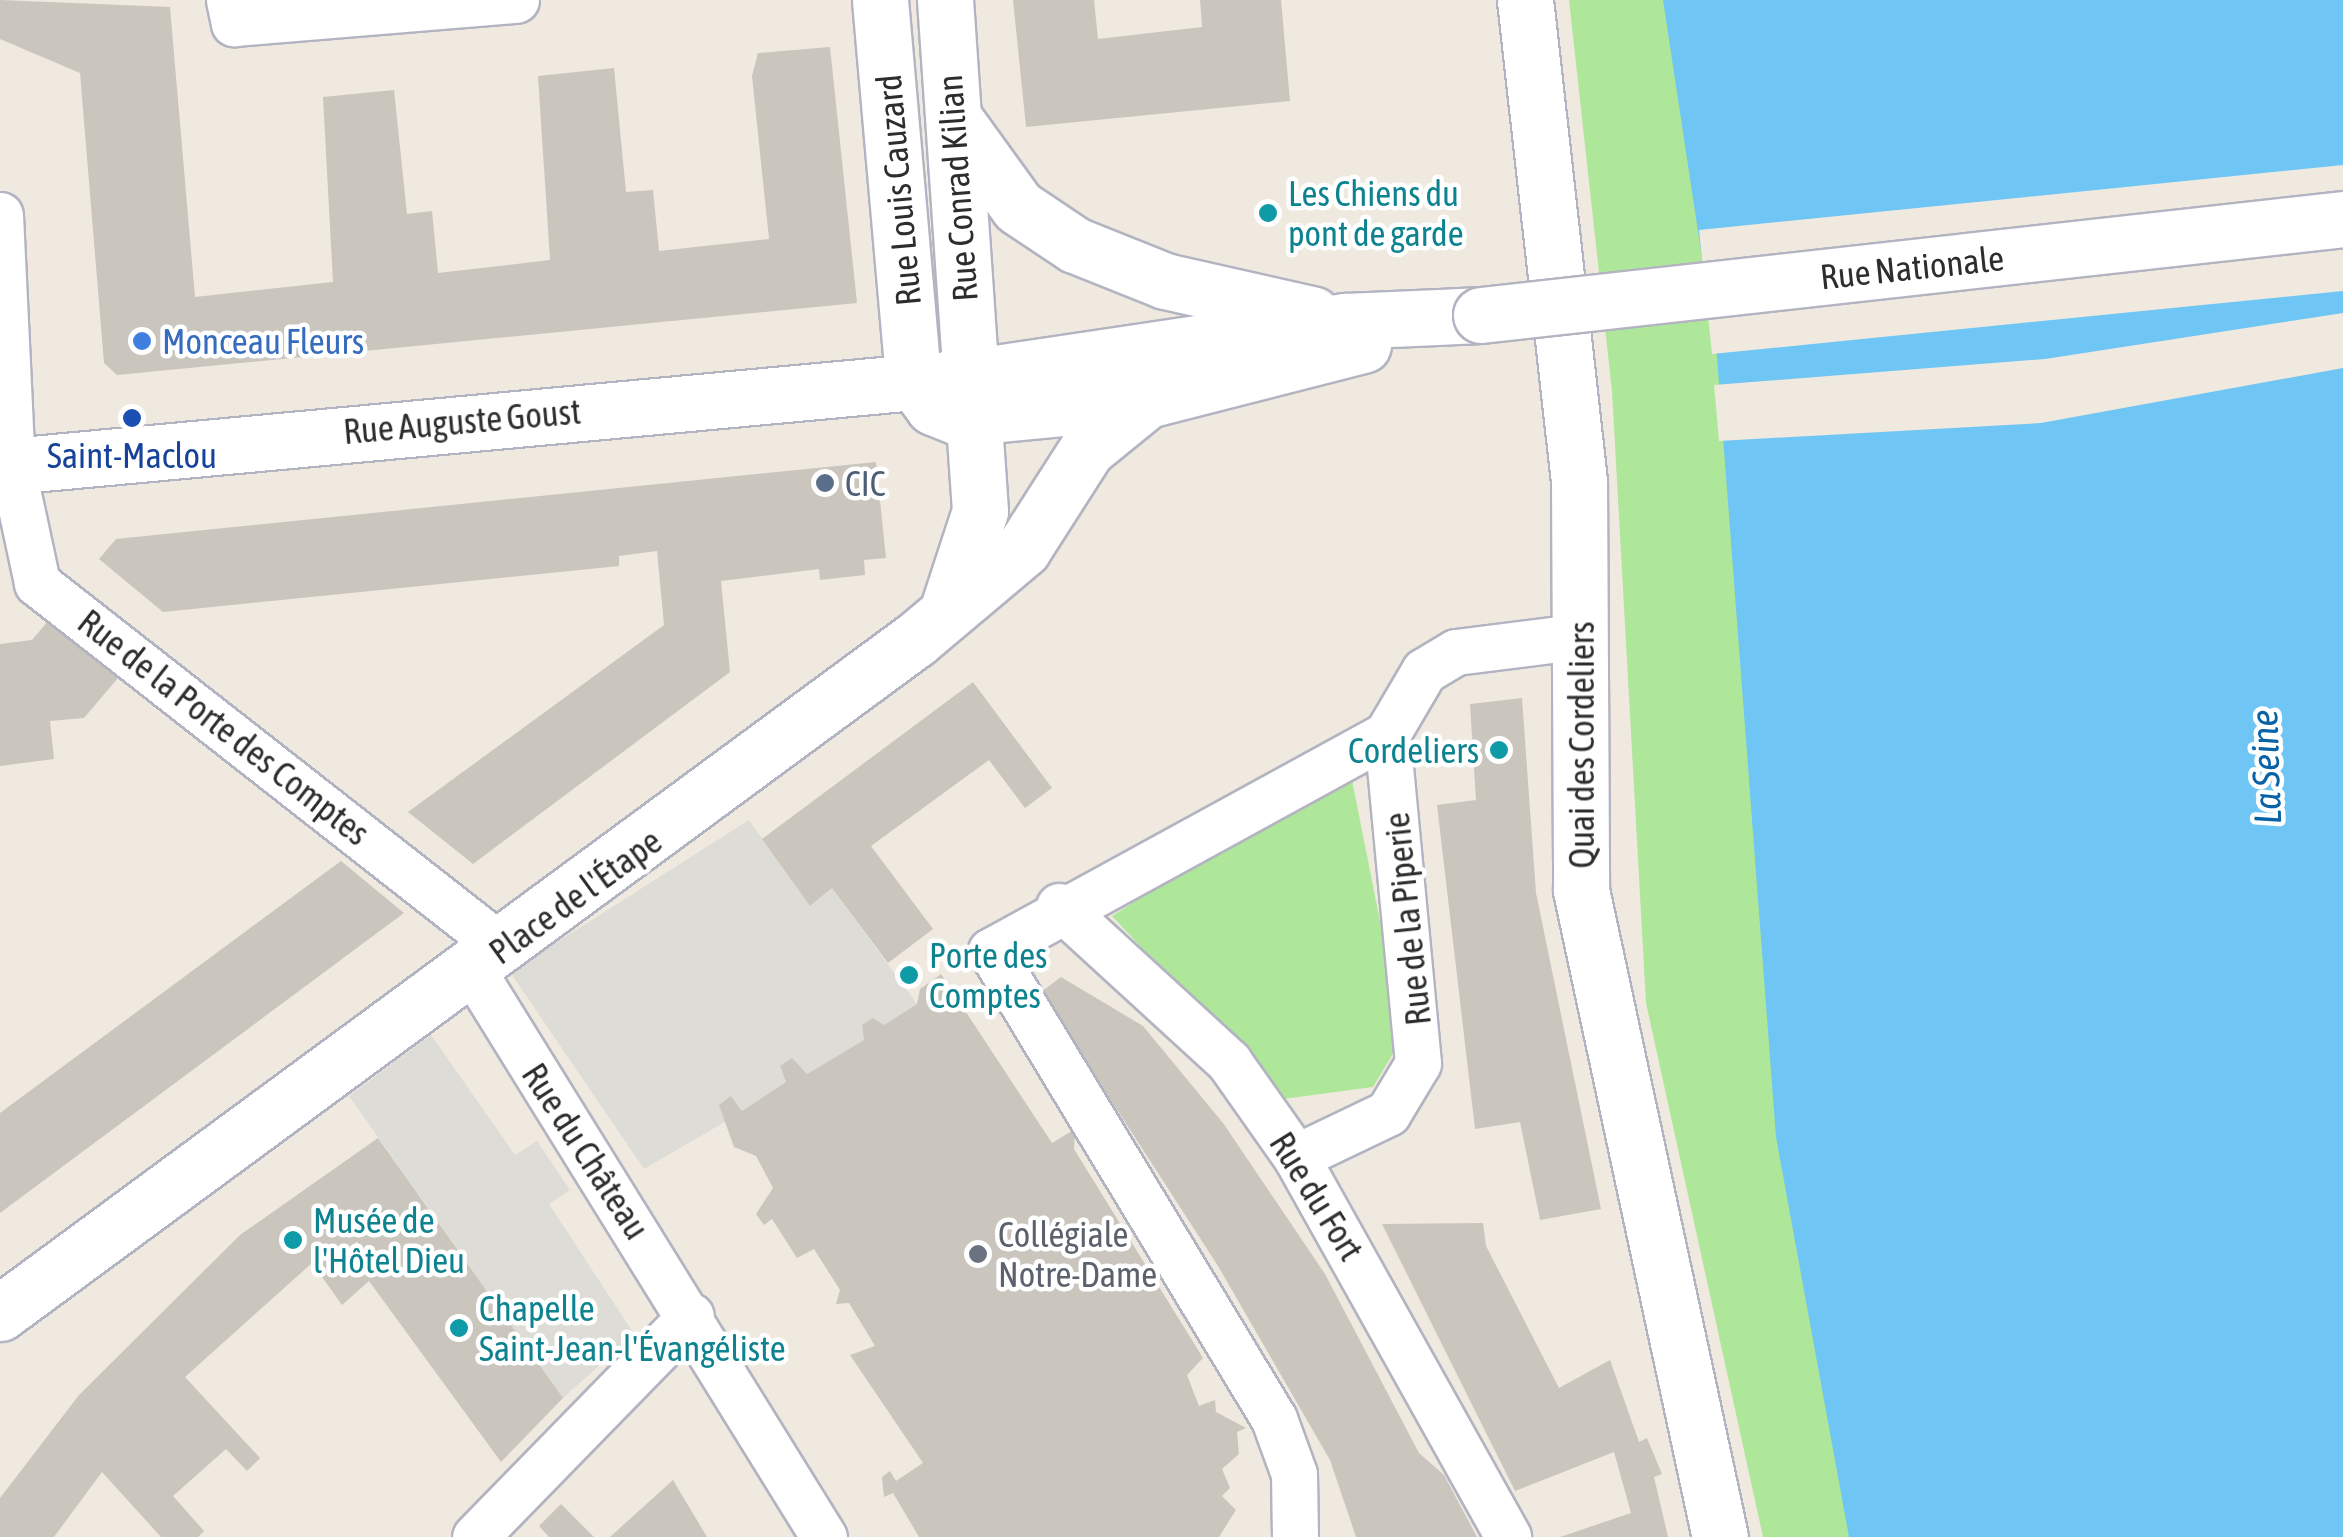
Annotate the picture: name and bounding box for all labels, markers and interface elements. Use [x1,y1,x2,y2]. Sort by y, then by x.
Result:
street label: Rue Louis Cauzard [867,73,929,307]
street label: Rue Conrad Kilian [928,73,986,303]
place label: Les Chiens du pont de garde [1288,172,1464,254]
marker: Les Chiens du pont de garde [1257,202,1279,224]
street label: Rue Nationale [1818,236,2006,298]
place label: Monceau Fleurs [162,320,364,362]
marker: Monceau Fleurs [131,330,153,352]
street label: Rue Auguste Goust [342,390,582,452]
marker: Saint-Maclou [121,407,143,429]
place label: Saint-Maclou [47,434,217,476]
place label: CIC [845,462,885,504]
marker: CIC [814,472,836,494]
street label: Rue de la Porte des Comptes [70,600,378,854]
street label: Quai des Cordeliers [1560,622,1602,868]
water label: La Seine [2241,709,2291,825]
place label: Cordeliers [1348,729,1479,771]
marker: Cordeliers [1488,739,1510,761]
street label: Rue de la Piperie [1375,810,1439,1028]
street label: Place de l'Étape [481,820,669,972]
place label: Porte des Comptes [929,934,1047,1016]
marker: Porte des Comptes [898,964,920,986]
street label: Rue du Château [514,1055,658,1247]
street label: Rue du Fort [1261,1124,1373,1268]
place label: Musée de l'Hôtel Dieu [313,1199,465,1281]
place label: Collégiale Notre-Dame [998,1213,1157,1295]
marker: Musée de l'Hôtel Dieu [282,1229,304,1251]
marker: Collégiale Notre-Dame [967,1243,989,1265]
place label: Chapelle Saint-Jean-l'Évangéliste [479,1287,786,1369]
marker: Chapelle Saint-Jean-l'Évangéliste [448,1317,470,1339]

